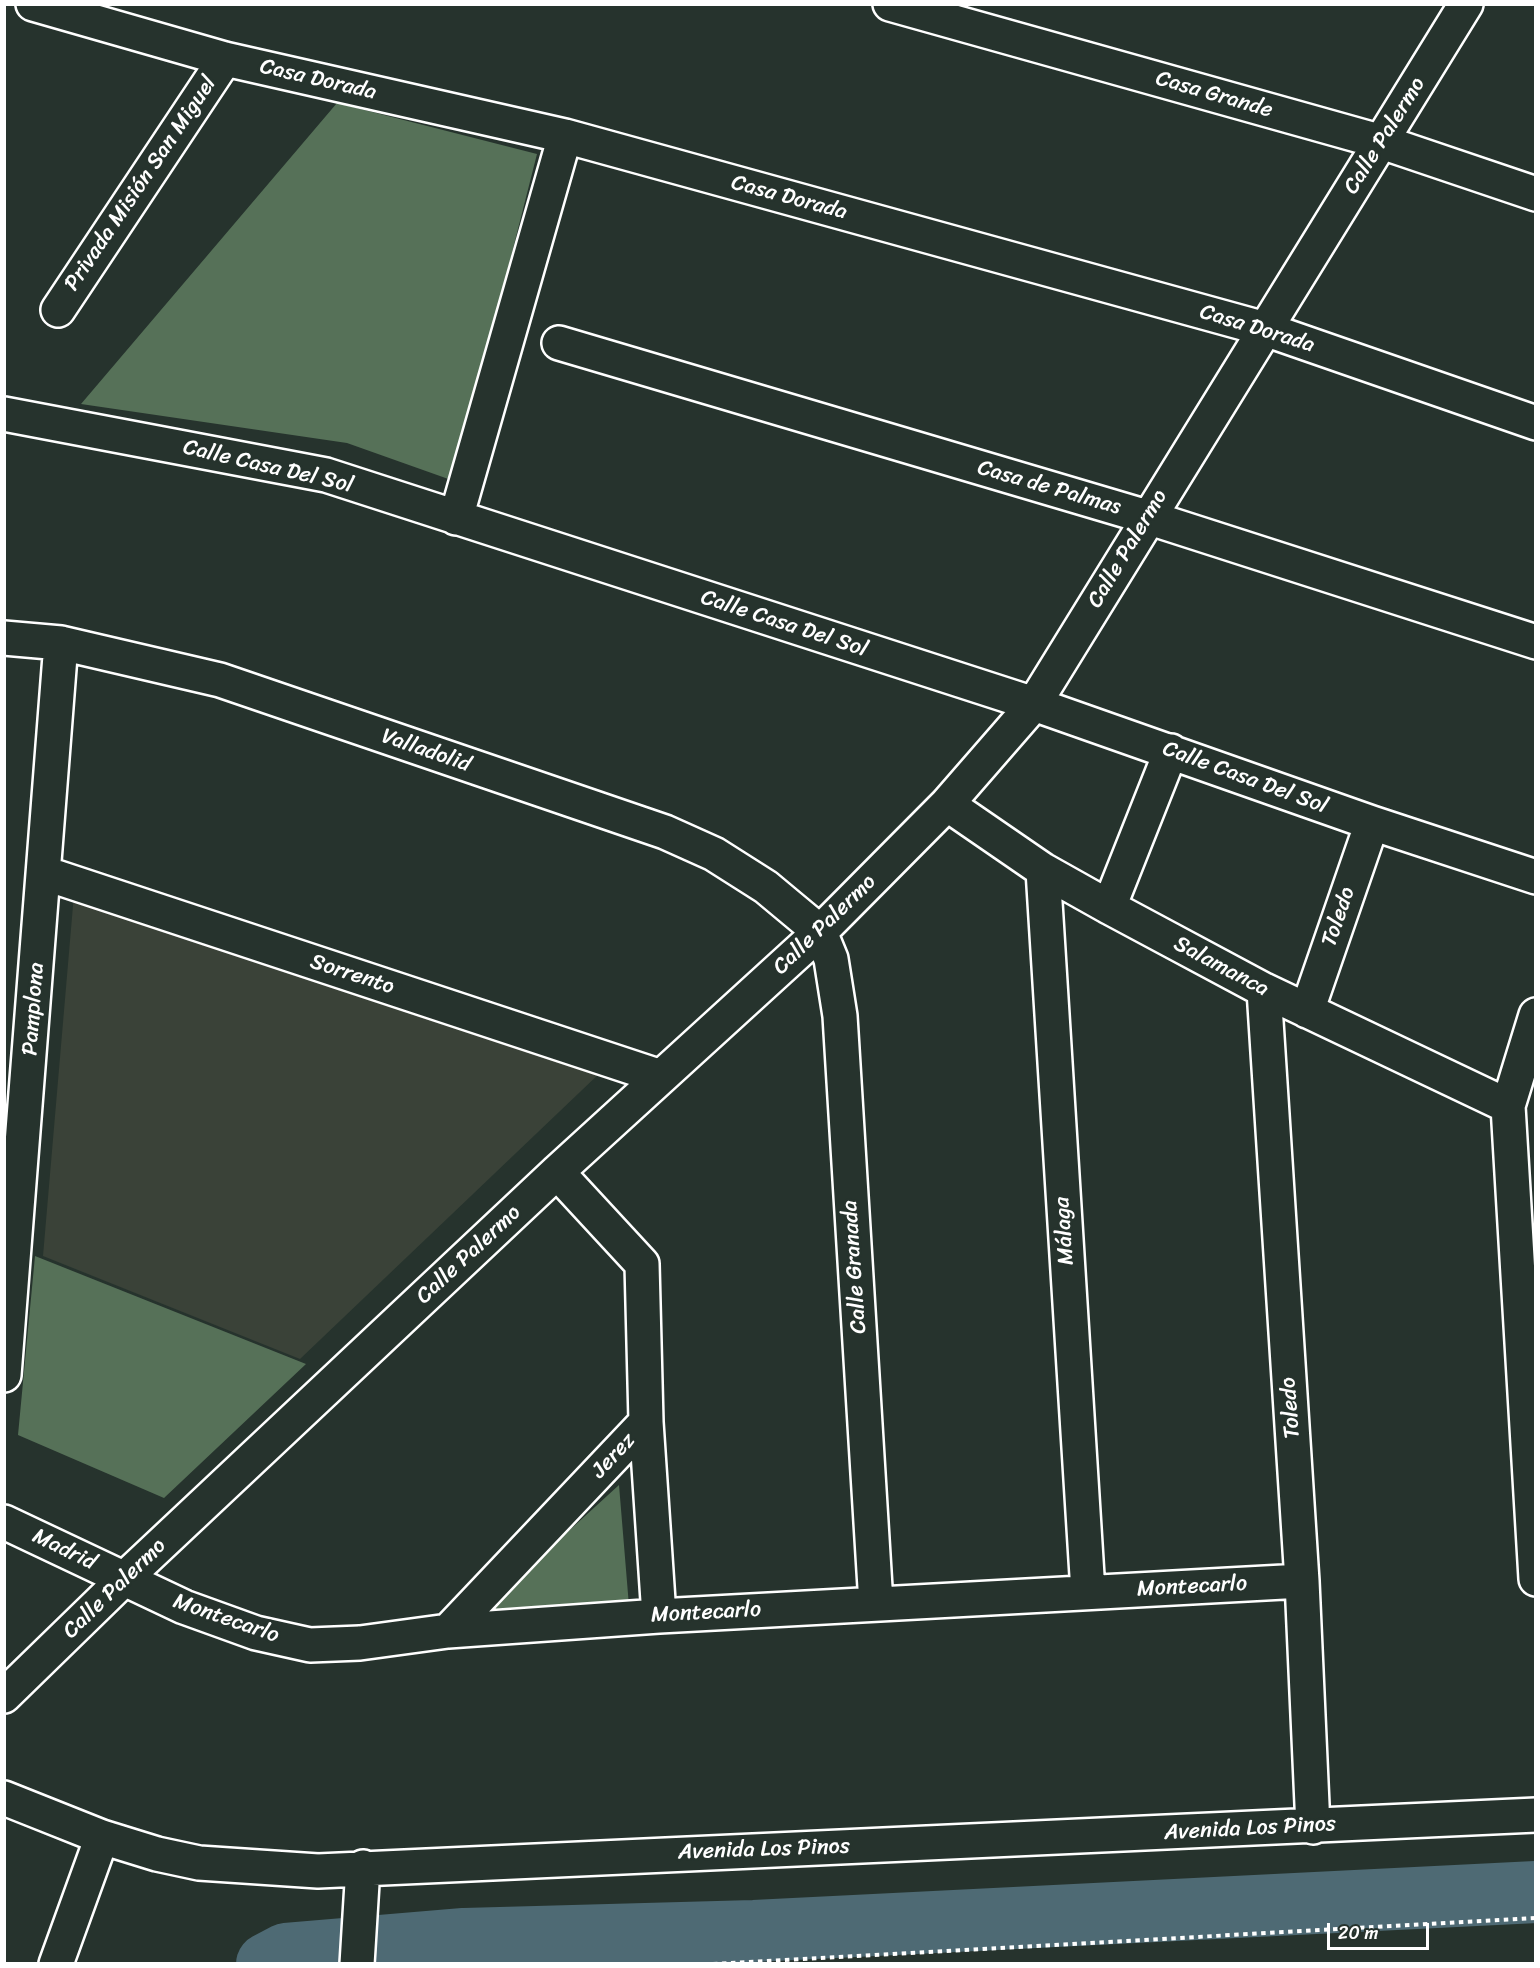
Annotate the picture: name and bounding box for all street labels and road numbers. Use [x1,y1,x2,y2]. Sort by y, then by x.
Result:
street label: Casa Dorada [257,54,379,106]
street label: Casa Grande [1153,66,1275,124]
street label: Privada Misión San Miguel [59,72,223,296]
street label: Calle Palermo [1339,73,1431,199]
street label: Casa Dorada [728,170,850,226]
street label: Casa Dorada [1196,299,1318,359]
street label: Calle Casa Del Sol [180,435,356,499]
street label: Casa de Palmas [974,455,1124,521]
street label: Calle Palermo [1082,485,1174,613]
street label: Calle Casa Del Sol [697,585,871,663]
street label: Valladolid [378,723,474,779]
street label: Calle Casa Del Sol [1159,736,1331,820]
street label: Calle Palermo [768,869,882,981]
street label: Toledo [1317,884,1361,950]
street label: Salamanca [1169,931,1273,1003]
street label: Sorrento [307,949,397,1001]
street label: Pamplona [18,962,50,1056]
street label: Málaga [1049,1196,1081,1266]
street label: Calle Granada [837,1199,873,1335]
street label: Calle Palermo [411,1200,527,1310]
street label: Toledo [1276,1376,1306,1440]
street label: Jerez [586,1428,642,1484]
street label: Madrid [28,1523,100,1577]
street label: Calle Palermo [58,1533,172,1645]
street label: Montecarlo [1136,1571,1248,1603]
street label: Montecarlo [170,1589,282,1649]
street label: Montecarlo [650,1597,762,1629]
street label: Avenida Los Pinos [1163,1811,1337,1847]
street label: Avenida Los Pinos [678,1834,850,1866]

